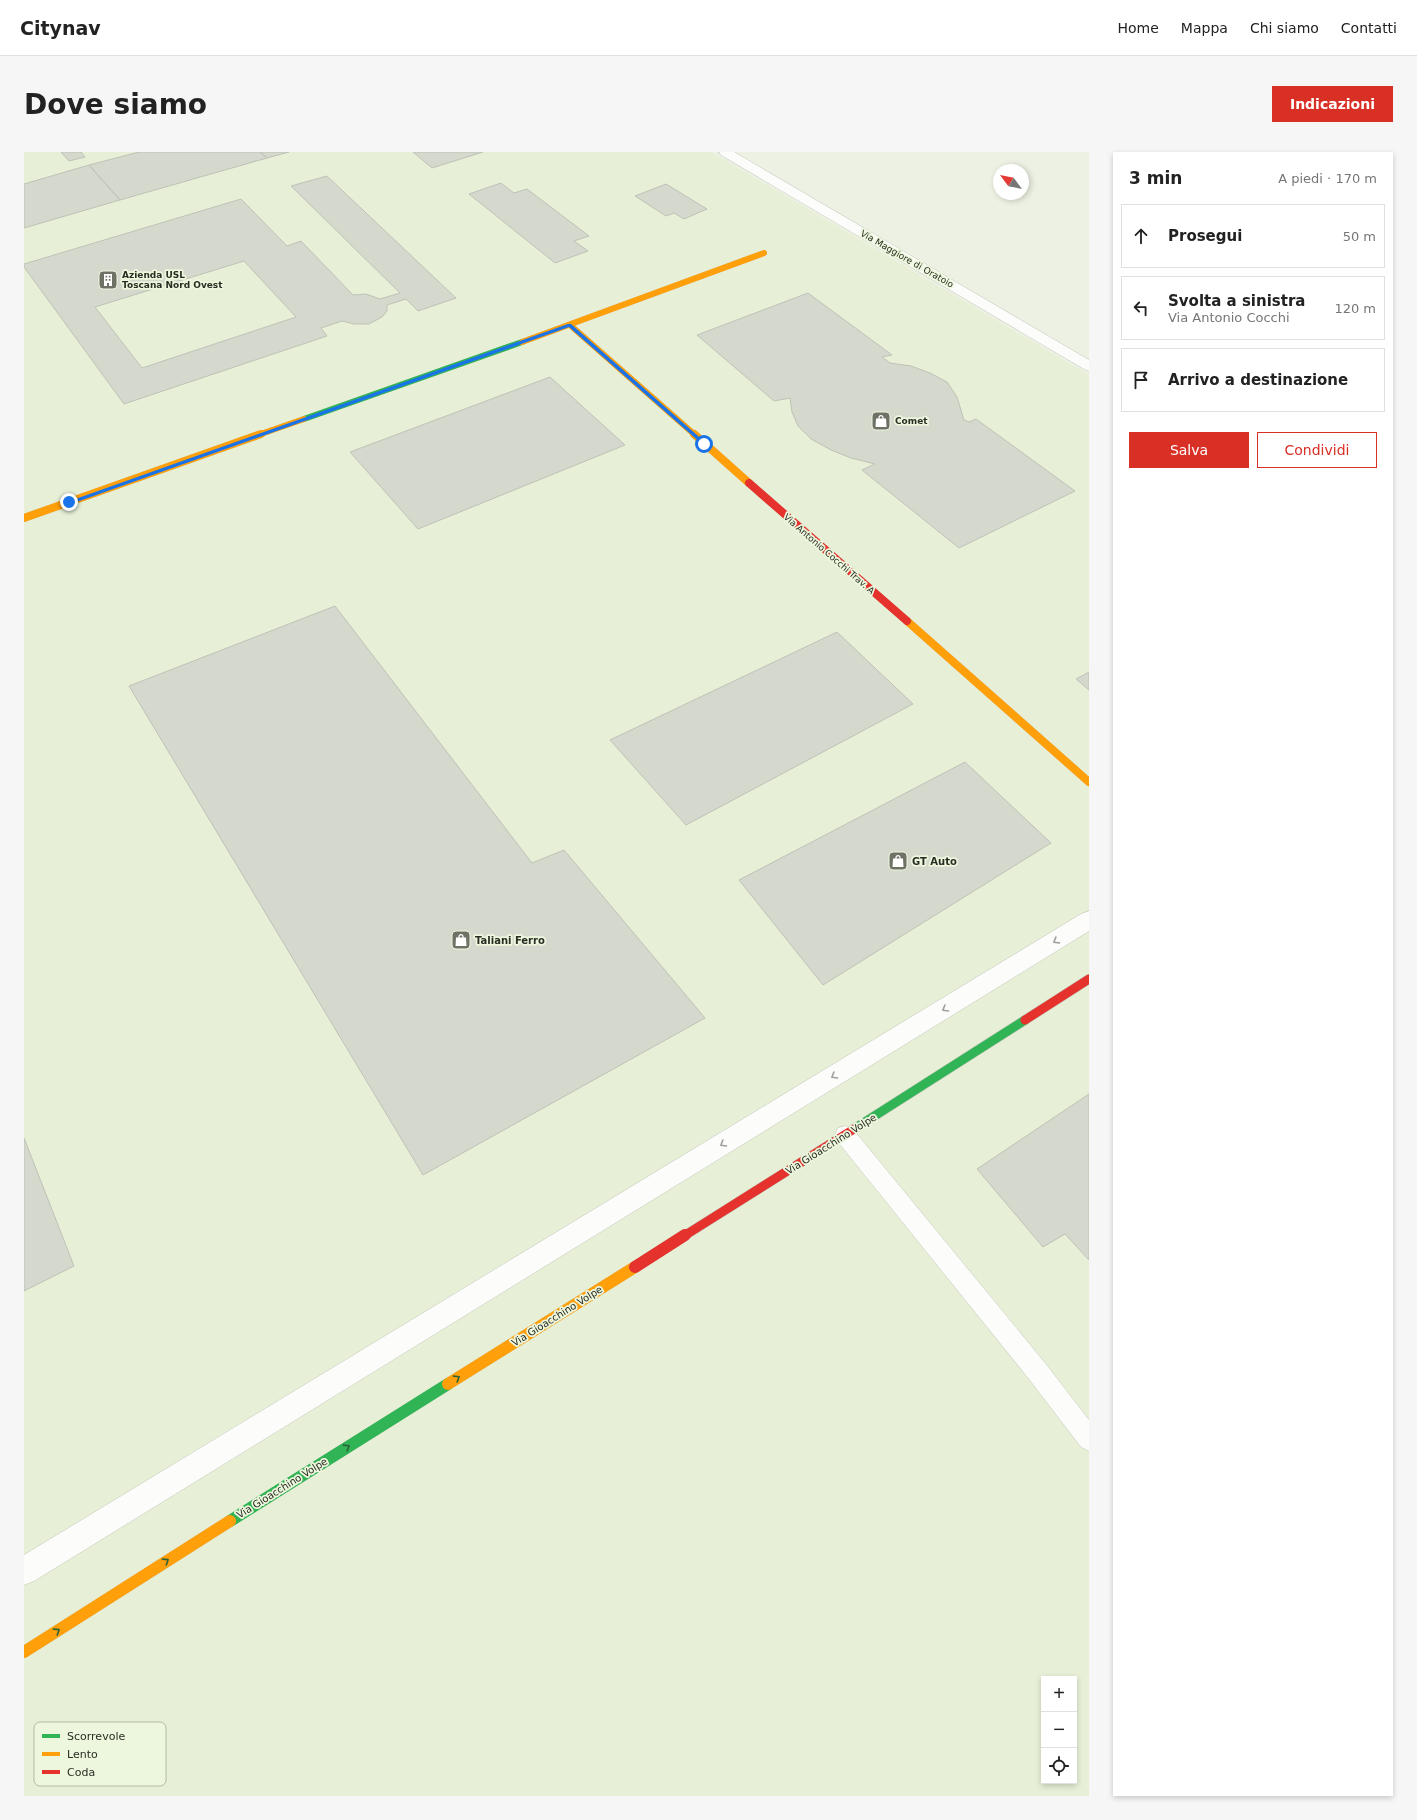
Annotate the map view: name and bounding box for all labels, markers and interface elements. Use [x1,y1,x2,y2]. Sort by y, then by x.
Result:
text: Citynav [20,17,101,39]
text: Home [1118,20,1159,36]
text: Mappa [1181,20,1228,36]
text: Chi siamo [1250,20,1319,36]
text: Contatti [1341,20,1397,36]
button: Indicazioni [1272,86,1393,122]
text: Dove siamo [24,88,207,121]
north arrow [993,164,1029,200]
text: 3 min [1129,168,1182,188]
text: A piedi · 170 m [1278,171,1377,186]
icon: ahead [1130,225,1152,247]
text: Prosegui [1168,227,1242,245]
street label: Via Maggiore di Oratoio [859,228,956,290]
text: 50 m [1343,229,1376,244]
building icon: Azienda USL Toscana Nord Ovest [97,269,119,291]
place label: Azienda USL Toscana Nord Ovest [122,270,223,290]
text: Svolta a sinistra [1168,292,1305,310]
icon: left [1130,297,1152,319]
text: 120 m [1334,301,1376,316]
text: Via Antonio Cocchi [1168,310,1290,325]
icon: arrive [1130,369,1152,391]
text: Arrivo a destinazione [1168,371,1348,389]
shop icon: Comet [870,410,892,432]
place label: Comet [895,416,928,426]
button: Salva [1129,432,1249,468]
button: Condividi [1257,432,1377,468]
route start [695,435,713,453]
route end [60,493,78,511]
street label: Via Antonio Cocchi Trav. A [782,512,877,597]
shop icon: GT Auto [887,850,909,872]
place label: GT Auto [912,856,957,867]
shop icon: Taliani Ferro [450,929,472,951]
place label: Taliani Ferro [475,935,545,946]
one-way arrow [1053,936,1060,943]
one-way arrow [942,1004,949,1011]
one-way arrow [831,1072,838,1079]
street label: Via Gioacchino Volpe [784,1112,878,1176]
one-way arrow [720,1140,727,1147]
street label: Via Gioacchino Volpe [510,1284,604,1348]
one-way arrow [453,1375,460,1382]
one-way arrow [343,1444,350,1451]
street label: Via Gioacchino Volpe [235,1456,329,1520]
one-way arrow [162,1559,169,1566]
one-way arrow [53,1628,60,1636]
map controls [1041,1676,1077,1784]
button: + [1041,1676,1077,1712]
button: − [1041,1712,1077,1748]
legend [34,1722,166,1786]
text: Scorrevole [67,1730,125,1743]
text: Lento [67,1748,98,1761]
button: locate [1041,1748,1077,1784]
text: Coda [67,1766,95,1779]

